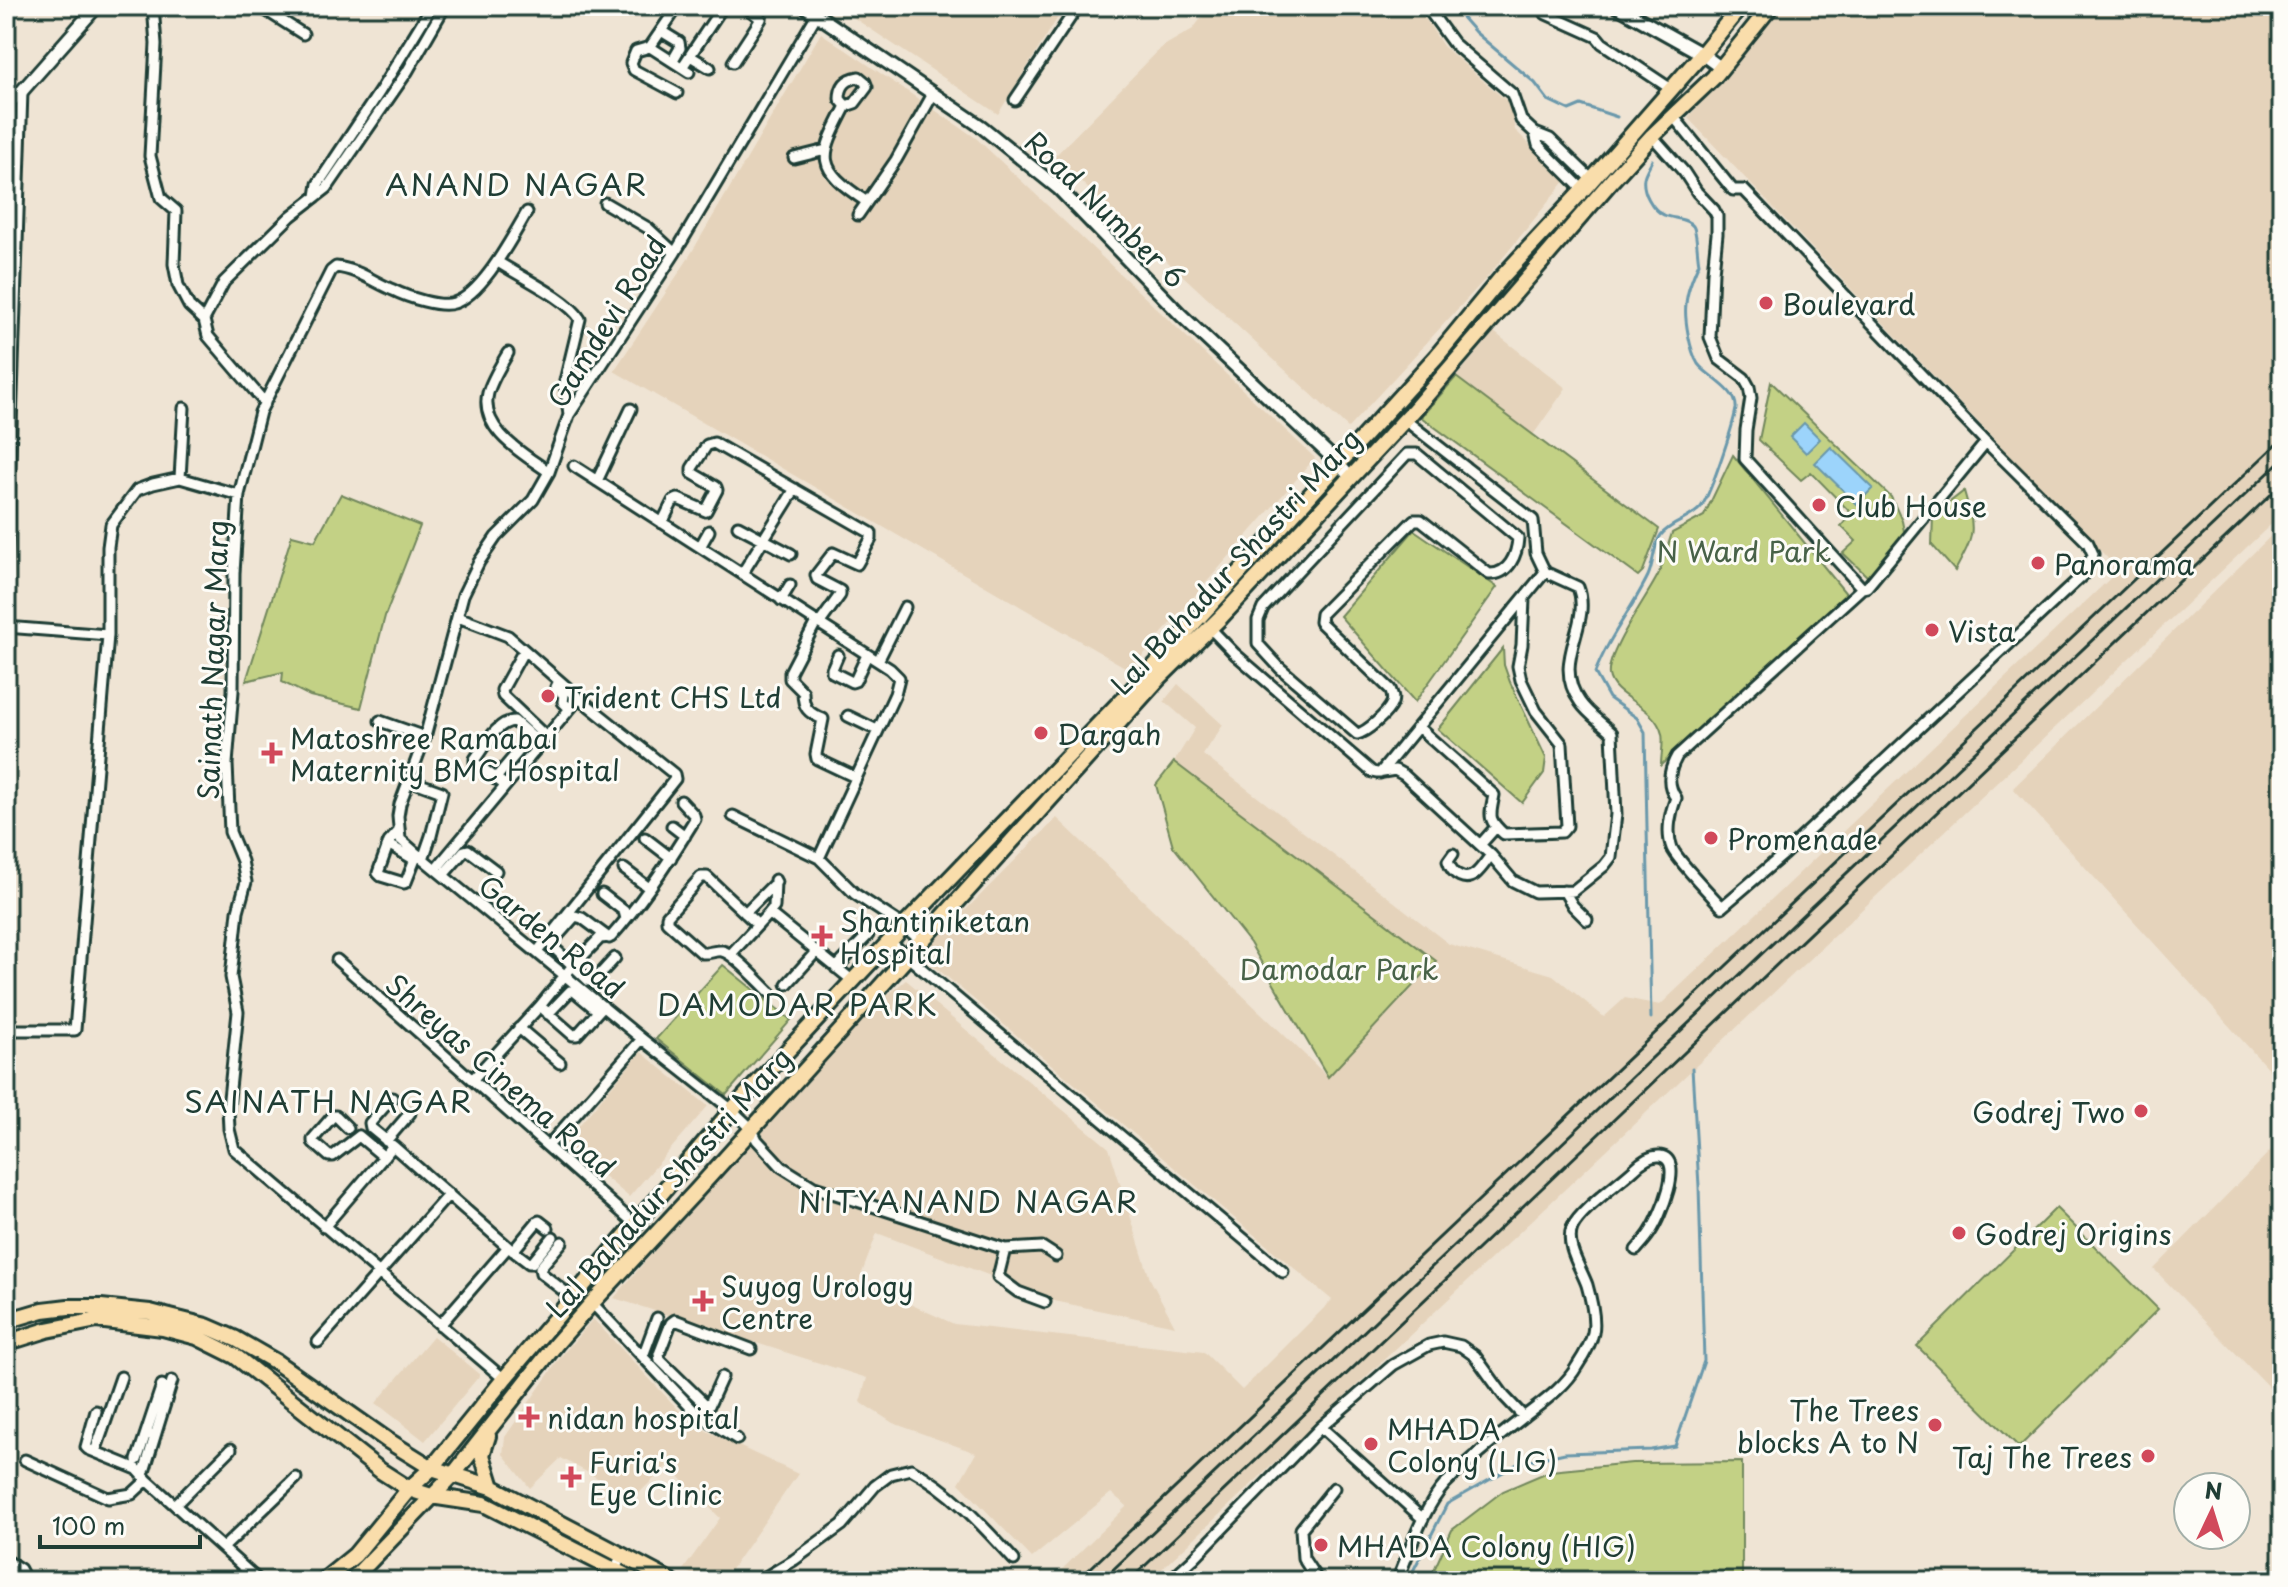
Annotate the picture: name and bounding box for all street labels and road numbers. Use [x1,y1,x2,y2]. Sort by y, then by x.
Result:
street label: Road Number 6 [1015,121,1197,297]
street label: Gamdevi Road [536,226,676,416]
street label: Lal Bahadur Shastri Marg [1100,418,1370,704]
street label: Sainath Nagar Marg [186,519,238,801]
street label: Garden Road [470,864,634,1008]
street label: Shreyas Cinema Road [376,963,626,1187]
street label: Lal Bahadur Shastri Marg [535,1037,801,1327]

